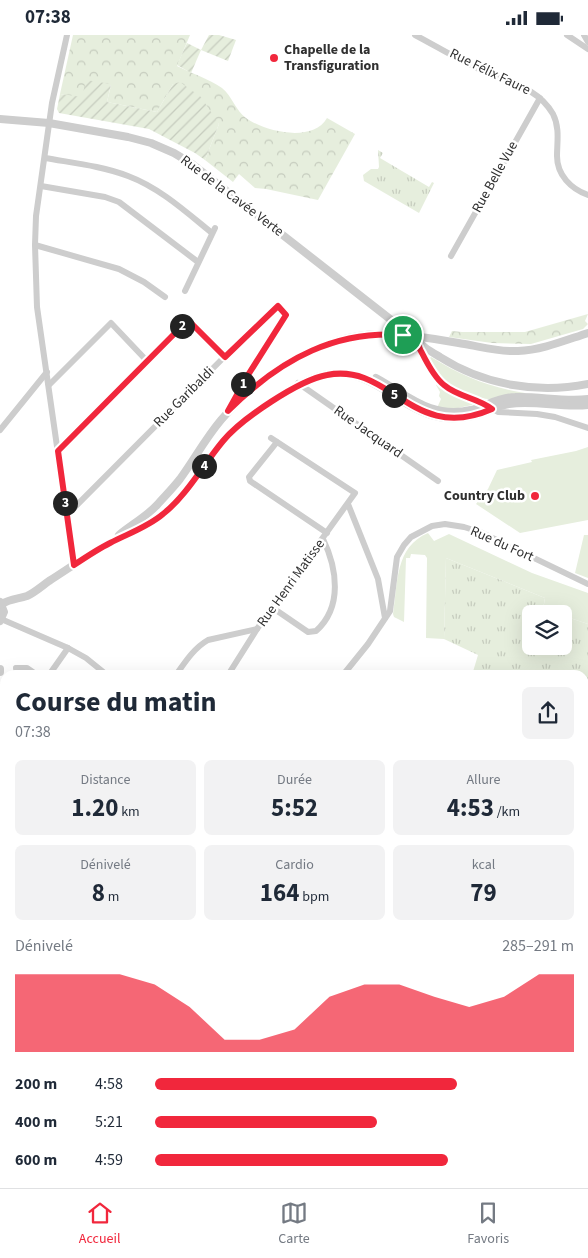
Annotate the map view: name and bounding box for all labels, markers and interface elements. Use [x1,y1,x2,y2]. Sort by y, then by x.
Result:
text: 07:38 [25,4,71,31]
place label: Chapelle de la Transfiguration [284,40,379,76]
street label: Rue Félix Faure [446,44,534,100]
marker: Chapelle de la Transfiguration [268,52,280,64]
street label: Rue Belle Vue [467,138,523,216]
street label: Rue de la Cavée Verte [176,150,288,242]
pin: 2 [170,313,194,339]
pin [382,314,424,356]
text: 2 [179,316,186,336]
icon: arrive [389,321,417,349]
street label: Rue Garibaldi [149,362,219,432]
pin: 1 [230,371,256,397]
text: 1 [240,374,247,394]
pin: 5 [382,383,406,407]
text: 5 [391,385,398,405]
street label: Rue Jacquard [329,401,407,463]
pin: 4 [192,453,216,479]
text: 4 [201,456,208,476]
place label: Country Club [444,486,525,506]
marker: Country Club [529,490,541,502]
pin: 3 [52,491,78,515]
text: 3 [62,493,69,513]
street label: Rue du Fort [467,521,537,567]
street label: Rue Henri Matisse [252,535,330,631]
map controls [522,605,572,655]
button: layers [522,605,572,655]
text: Course du matin [15,682,216,722]
button: share [522,687,574,739]
text: 07:38 [15,721,51,743]
text: Distance [81,770,130,790]
text: Durée [277,770,312,790]
text: Allure [466,770,501,790]
text: 1.20 [71,790,118,826]
text: 5:52 [271,790,318,826]
text: 4:53 [447,790,494,826]
text: km [118,802,140,822]
text: /km [494,802,520,822]
text: Dénivelé [80,855,131,875]
text: Cardio [275,855,314,875]
text: kcal [472,855,495,875]
text: 8 [92,875,105,911]
text: 164 [260,875,299,911]
text: 79 [470,875,497,911]
text: m [105,887,119,907]
text: bpm [299,887,329,907]
text: Dénivelé [15,935,73,957]
text: 285–291 m [502,935,574,957]
text: 200 m [15,1073,57,1095]
text: 4:58 [95,1073,123,1095]
text: 400 m [15,1111,57,1133]
text: 5:21 [95,1111,123,1133]
text: 600 m [15,1149,57,1171]
text: 4:59 [95,1149,123,1171]
tab: Accueil [79,1199,121,1249]
tab: Carte [278,1199,310,1249]
tab: Favoris [467,1199,509,1249]

